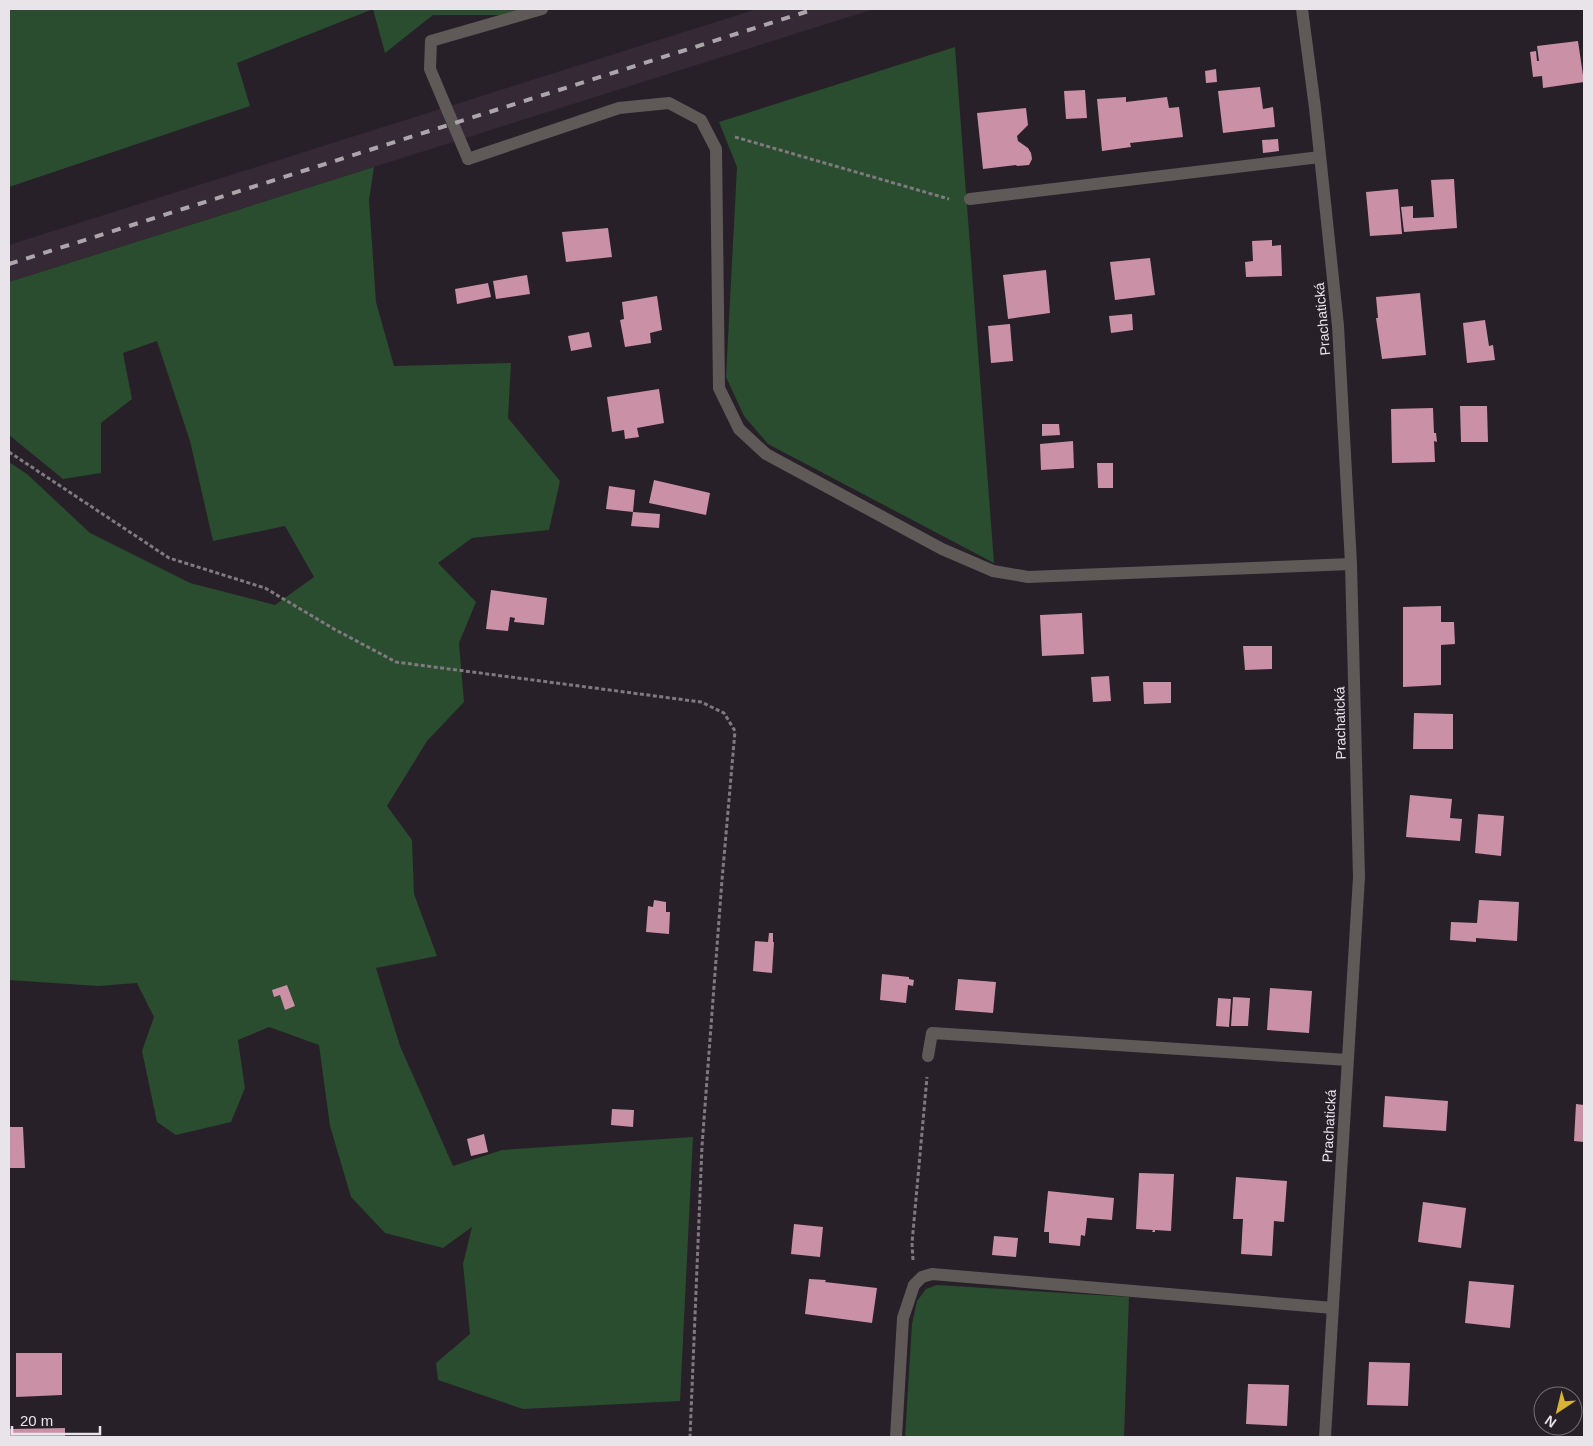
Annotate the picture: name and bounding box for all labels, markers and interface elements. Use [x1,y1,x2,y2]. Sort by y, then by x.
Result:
street label: Prachatická [1311,282,1333,356]
street label: Prachatická [1331,686,1349,760]
street label: Prachatická [1319,1089,1339,1163]
north arrow [1533,1386,1583,1436]
scale bar [12,1404,100,1436]
text: 20 m [20,1412,53,1429]
text: N [1542,1412,1559,1431]

